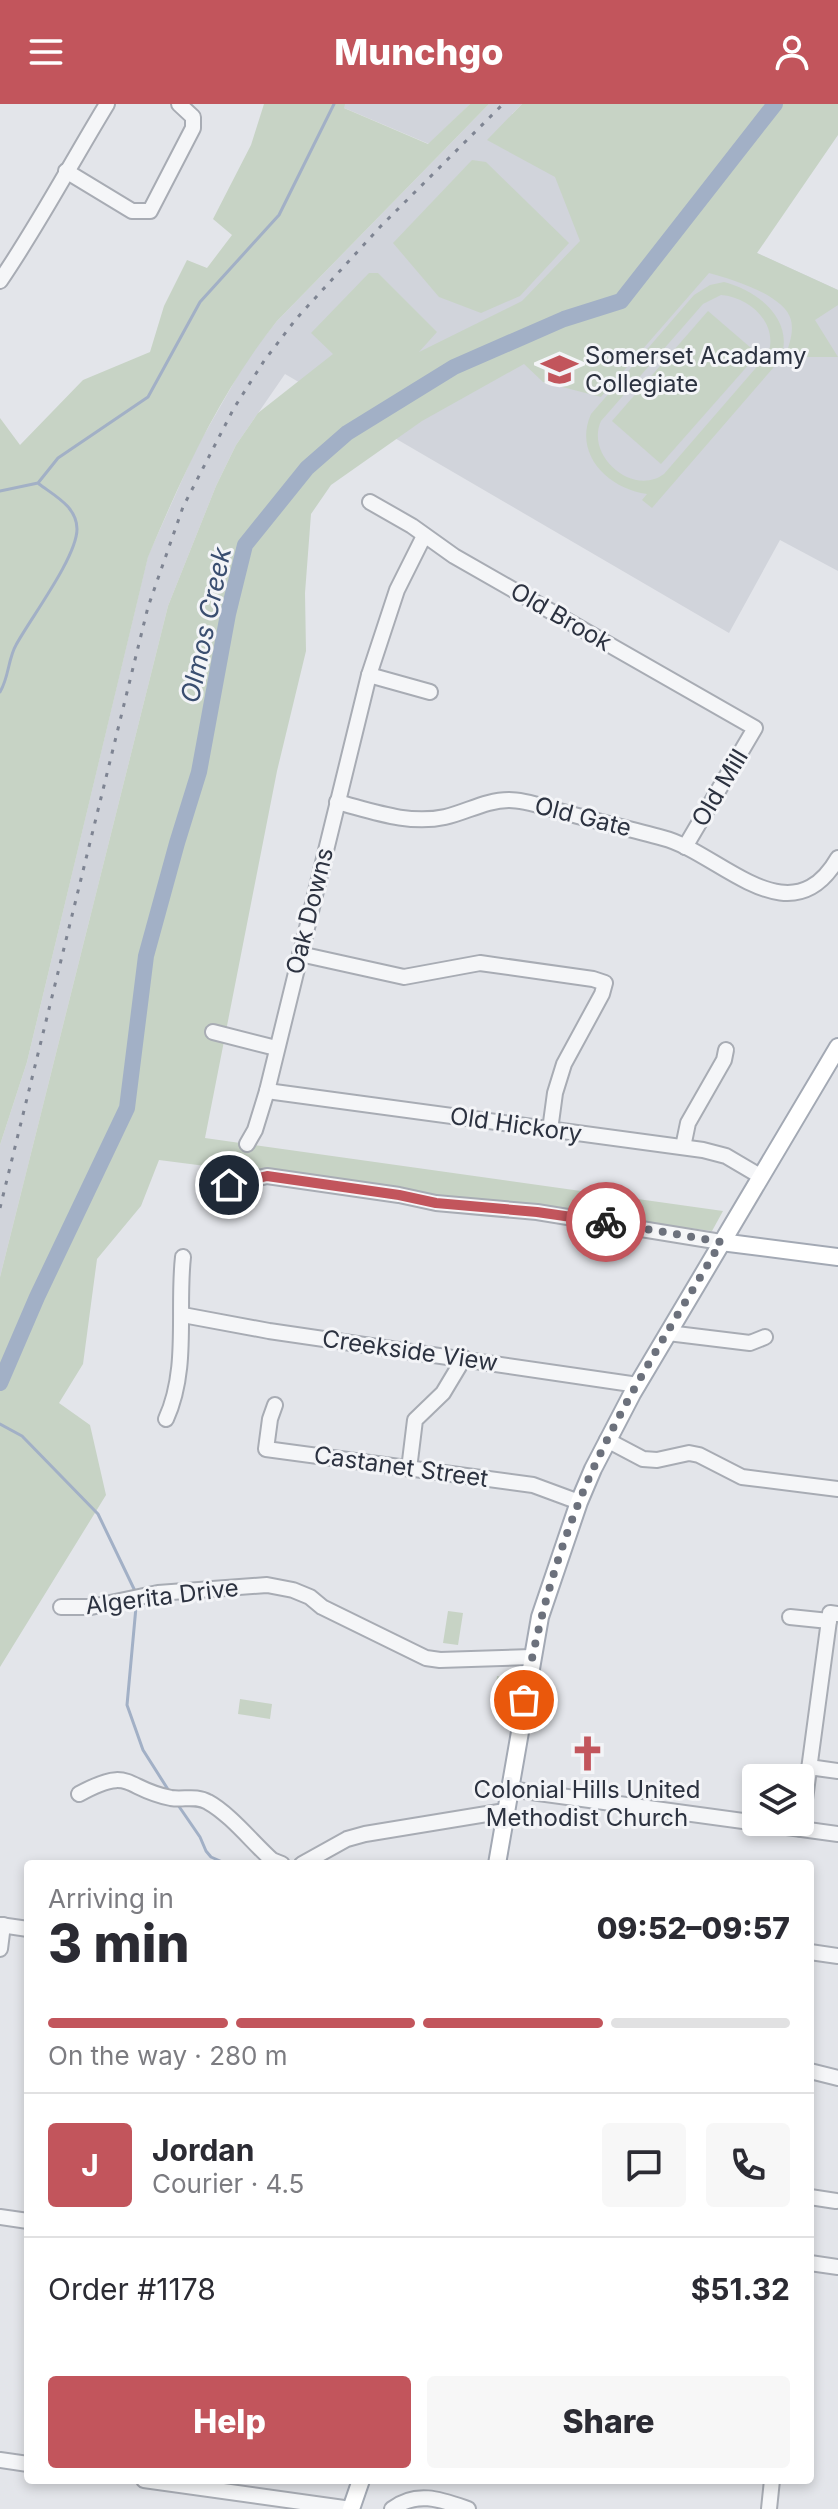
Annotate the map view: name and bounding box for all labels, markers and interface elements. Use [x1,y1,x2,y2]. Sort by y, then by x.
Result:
icon: menu [24,30,68,74]
text: Munchgo [334,30,504,74]
icon: person [770,30,814,74]
place label: Somerset Acadamy Collegiate [585,341,806,398]
school or university icon: Somerset Acadamy Collegiate [540,351,578,389]
water label: Olmos Creek [174,544,237,705]
street label: Old Brook [506,576,617,657]
street label: Old Mill [685,744,754,832]
street label: Old Gate [532,791,634,843]
street label: Oak Downs [280,845,339,977]
street label: Old Hickory [448,1101,584,1148]
pin [195,1151,263,1219]
icon: home [207,1163,251,1207]
courier [566,1182,646,1262]
icon: bike [584,1200,628,1244]
street label: Creekside View [321,1324,500,1377]
street label: Castanet Street [312,1440,490,1493]
street label: Algerita Drive [84,1573,240,1620]
pin [490,1666,558,1734]
icon: bag [502,1678,546,1722]
church icon: Colonial Hills United Methodist Church [568,1734,606,1772]
map controls [742,1764,814,1836]
button: layers [742,1764,814,1836]
place label: Colonial Hills United Methodist Church [473,1775,701,1832]
text: Arriving in [48,1883,174,1914]
text: 09:52–09:57 [597,1910,790,1946]
text: 3 min [48,1912,190,1975]
text: On the way · 280 m [48,2040,288,2071]
button: chat [602,2123,686,2207]
button: phone [706,2123,790,2207]
text: Jordan [152,2132,254,2168]
text: J [81,2147,99,2183]
text: Courier · 4.5 [152,2168,304,2199]
text: Order #1178 [48,2271,216,2307]
text: $51.32 [691,2271,790,2307]
button: Help [48,2376,411,2468]
button: Share [427,2376,790,2468]

